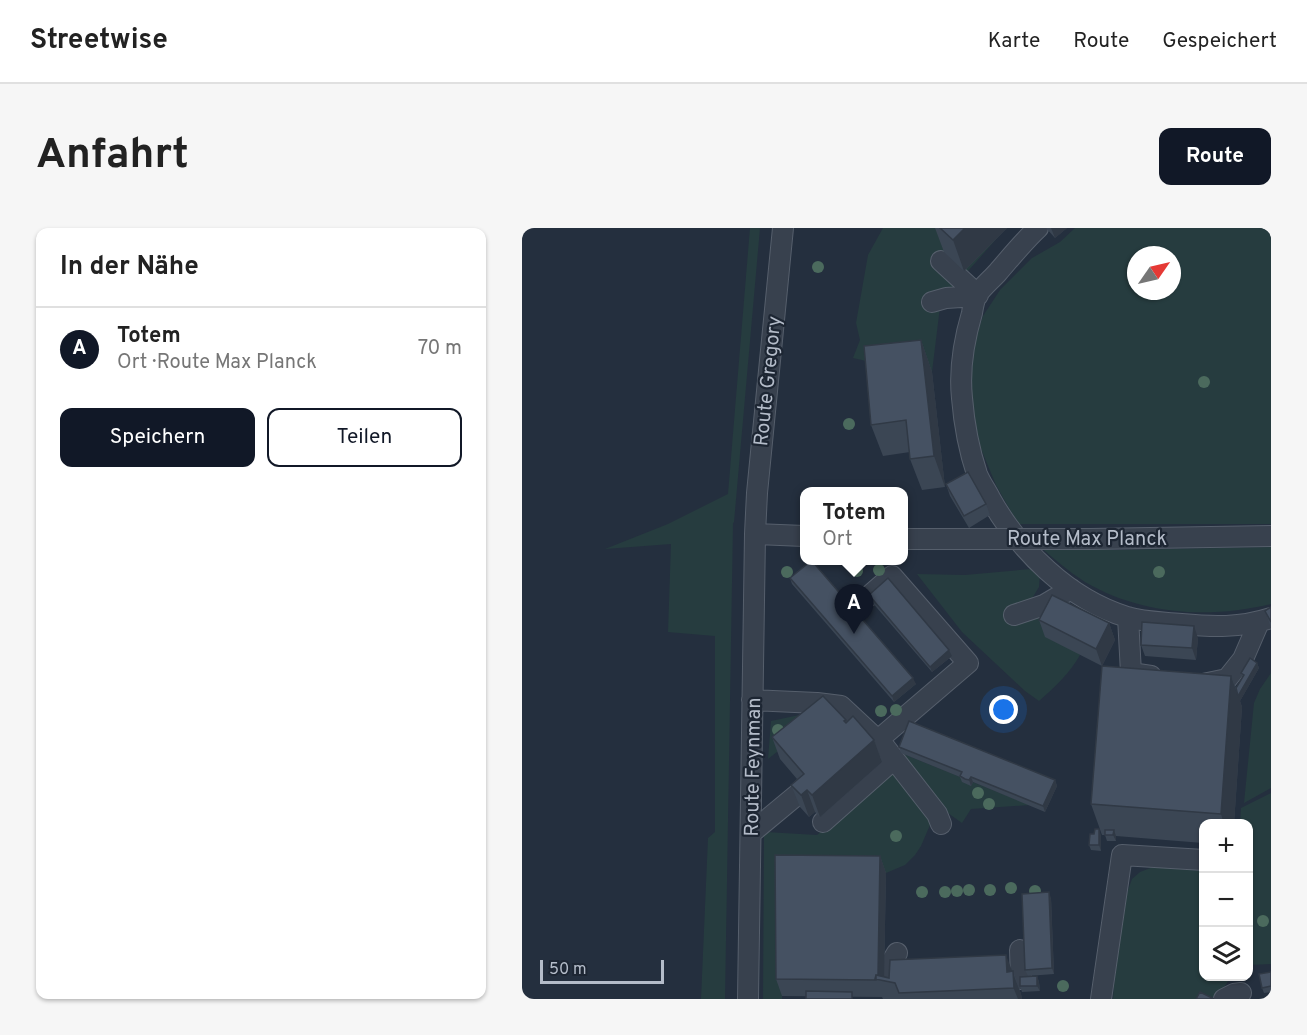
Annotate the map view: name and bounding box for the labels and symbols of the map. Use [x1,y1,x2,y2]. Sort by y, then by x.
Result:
north arrow [1127,246,1181,300]
street label: Route Gregory [749,315,789,448]
street label: Route Max Planck [1007,527,1167,553]
pin: A [834,584,874,634]
your location [989,695,1018,724]
street label: Route Feynman [740,697,768,837]
scale bar [540,957,664,984]

